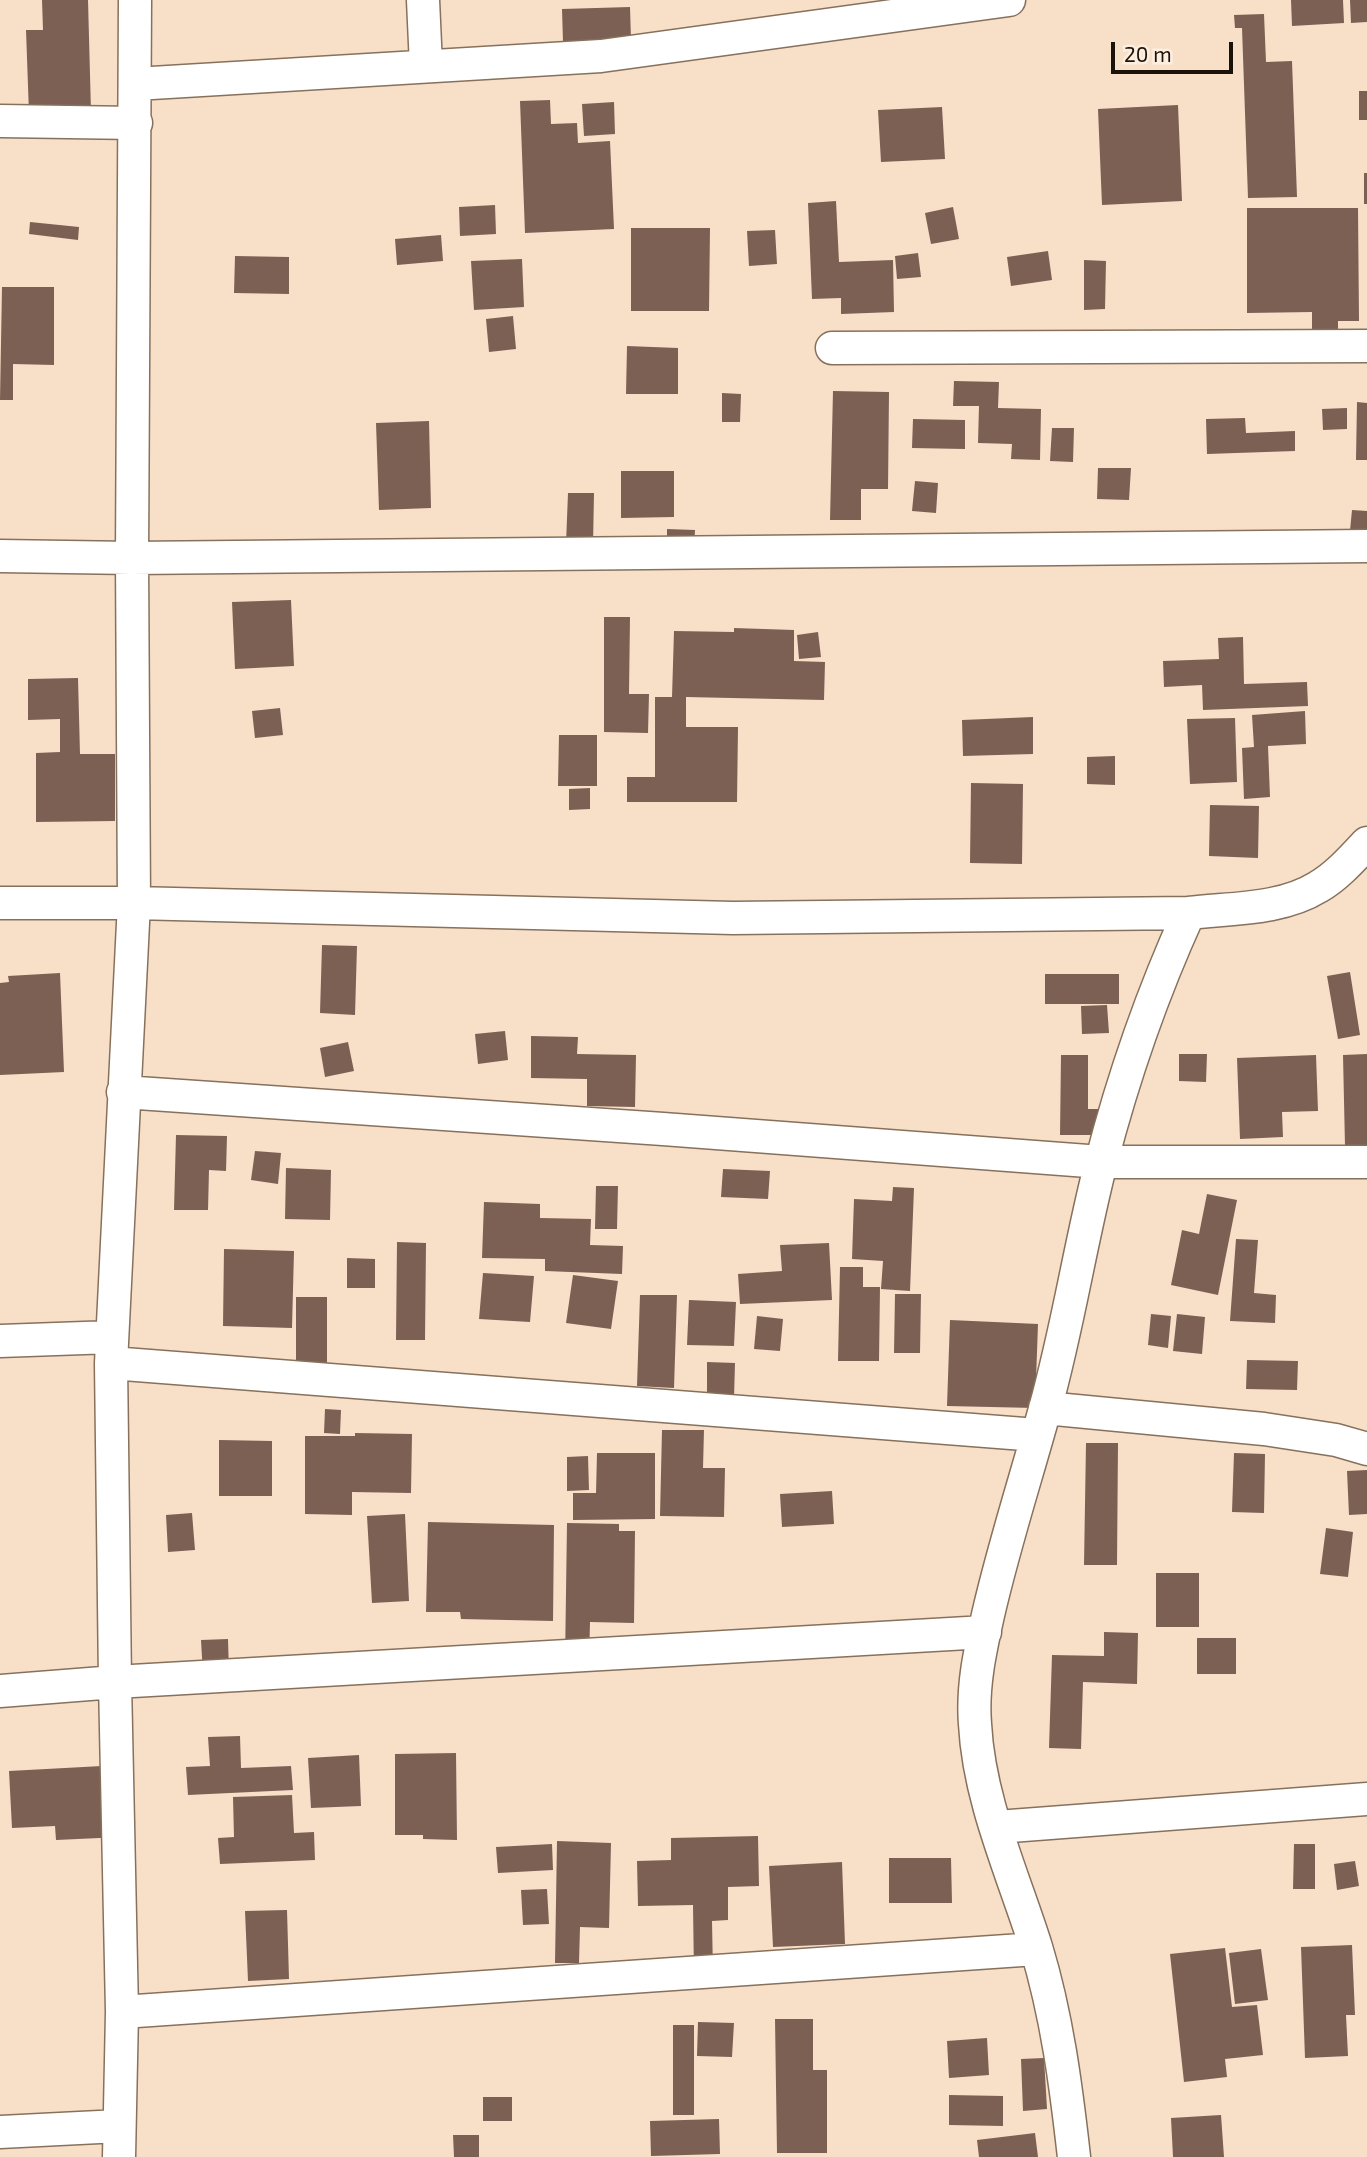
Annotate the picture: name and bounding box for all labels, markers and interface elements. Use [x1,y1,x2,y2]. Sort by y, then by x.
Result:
scale bar [1115,28,1238,72]
text: 20 m [1124,41,1172,66]

